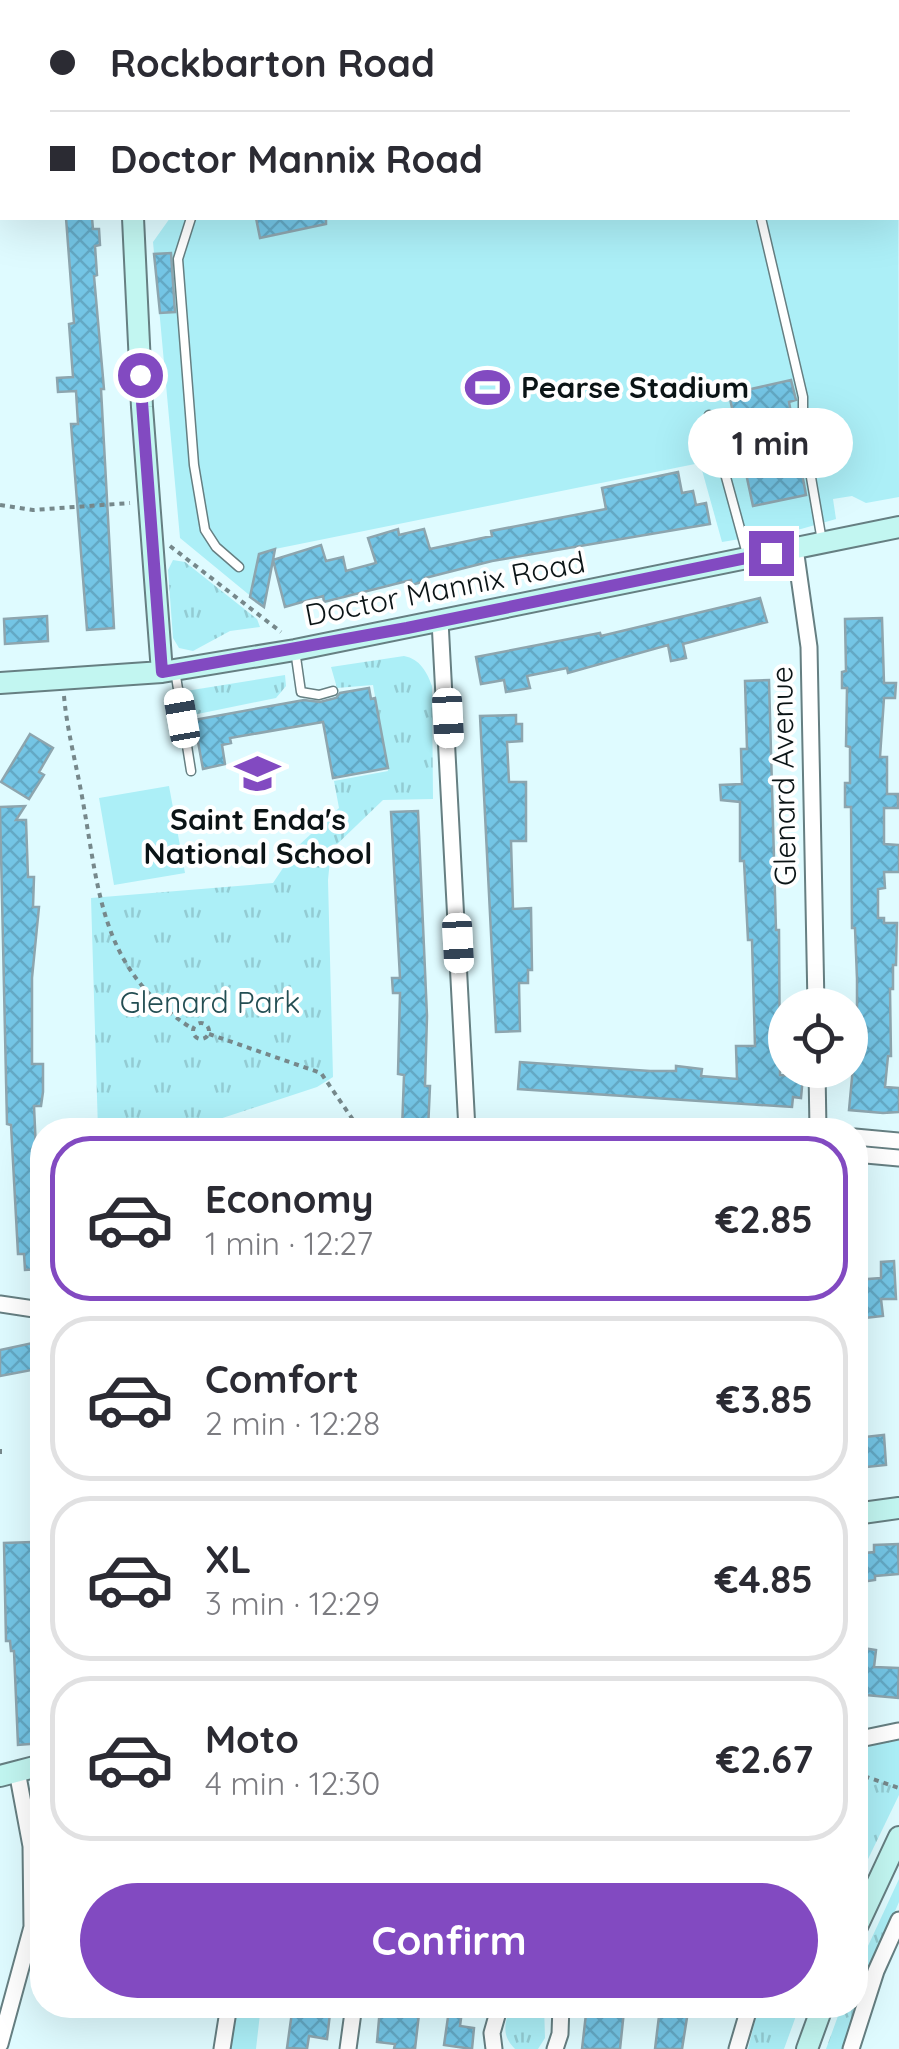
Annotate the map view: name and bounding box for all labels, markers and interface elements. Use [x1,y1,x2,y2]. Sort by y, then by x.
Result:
text: Rockbarton Road [110,39,435,87]
text: Doctor Mannix Road [110,135,483,183]
route start [118,353,163,398]
sports icon: Pearse Stadium [464,364,512,412]
place label: Pearse Stadium [521,368,749,406]
callout: 1 min [688,408,854,478]
text: 1 min [732,423,809,463]
route end [749,531,794,576]
street label: Doctor Mannix Road [302,542,588,634]
street label: Glenard Avenue [762,666,804,886]
car [162,686,202,750]
car [431,687,465,749]
school or university icon: Saint Enda's National School [234,749,282,797]
place label: Saint Enda's National School [144,800,372,872]
car [441,912,475,974]
park label: Glenard Park [120,983,300,1021]
map controls [768,988,868,1088]
button: locate [768,988,868,1088]
icon: car [85,1174,175,1264]
text: Economy [205,1175,374,1223]
text: €2.85 [715,1195,813,1243]
text: 1 min · 12:27 [205,1223,373,1263]
icon: car [85,1354,175,1444]
text: Comfort [205,1355,359,1403]
text: €3.85 [717,1375,813,1423]
text: 2 min · 12:28 [205,1403,380,1443]
icon: car [85,1534,175,1624]
text: XL [205,1535,251,1583]
text: €4.85 [715,1555,813,1603]
text: 3 min · 12:29 [205,1583,380,1623]
icon: car [85,1714,175,1804]
text: Moto [205,1715,299,1763]
text: €2.67 [716,1735,813,1783]
text: 4 min · 12:30 [205,1763,380,1803]
button: Confirm [80,1883,818,1998]

